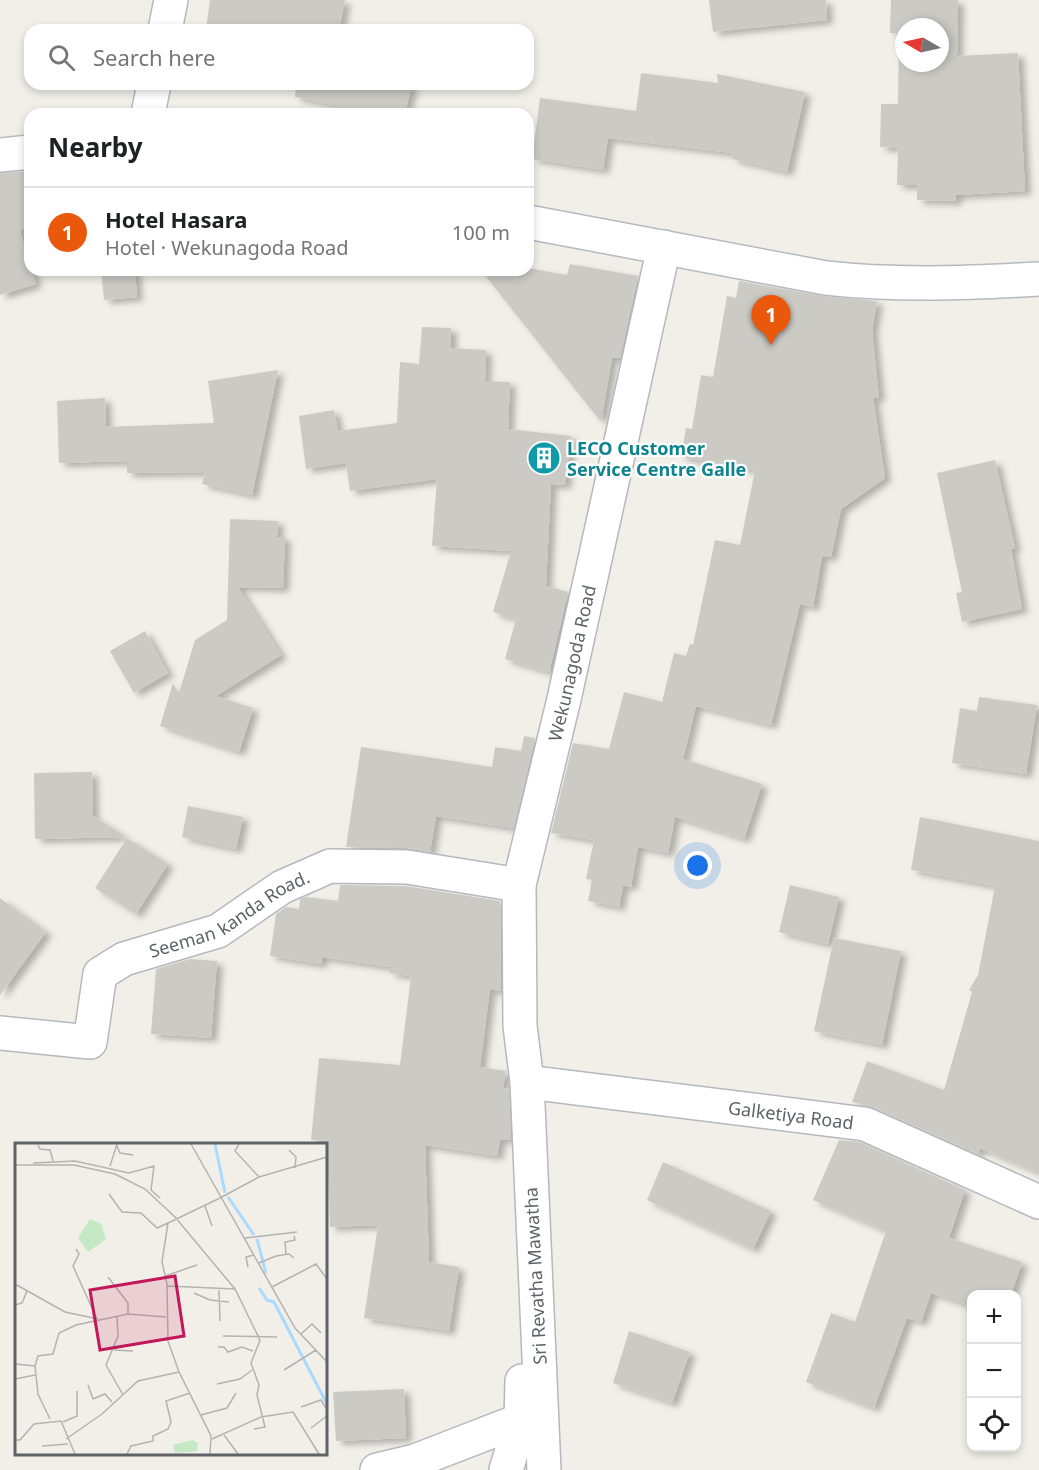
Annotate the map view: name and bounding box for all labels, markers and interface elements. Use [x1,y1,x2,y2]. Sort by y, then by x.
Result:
north arrow [895,18,949,72]
search box [24,24,534,90]
icon: search [45,41,78,74]
text: Search here [93,42,215,72]
text: Nearby [48,129,143,165]
text: Hotel Hasara [105,204,247,234]
text: 1 [62,219,73,246]
text: 100 m [452,219,510,246]
text: Hotel · Wekunagoda Road [105,234,349,261]
pin: 1 [752,296,790,345]
place label: LECO Customer Service Centre Galle [567,436,746,481]
building icon: LECO Customer Service Centre Galle [526,440,562,476]
street label: Wekunagoda Road [542,583,601,744]
your location [683,851,712,880]
street label: Seeman kanda Road. [146,865,313,963]
street label: Galketiya Road [727,1095,855,1134]
inset map [15,1143,327,1455]
street label: Sri Revatha Mawatha [518,1187,552,1365]
map controls [967,1290,1021,1452]
button: + [967,1290,1021,1344]
button: − [967,1344,1021,1398]
button: locate [967,1398,1021,1452]

